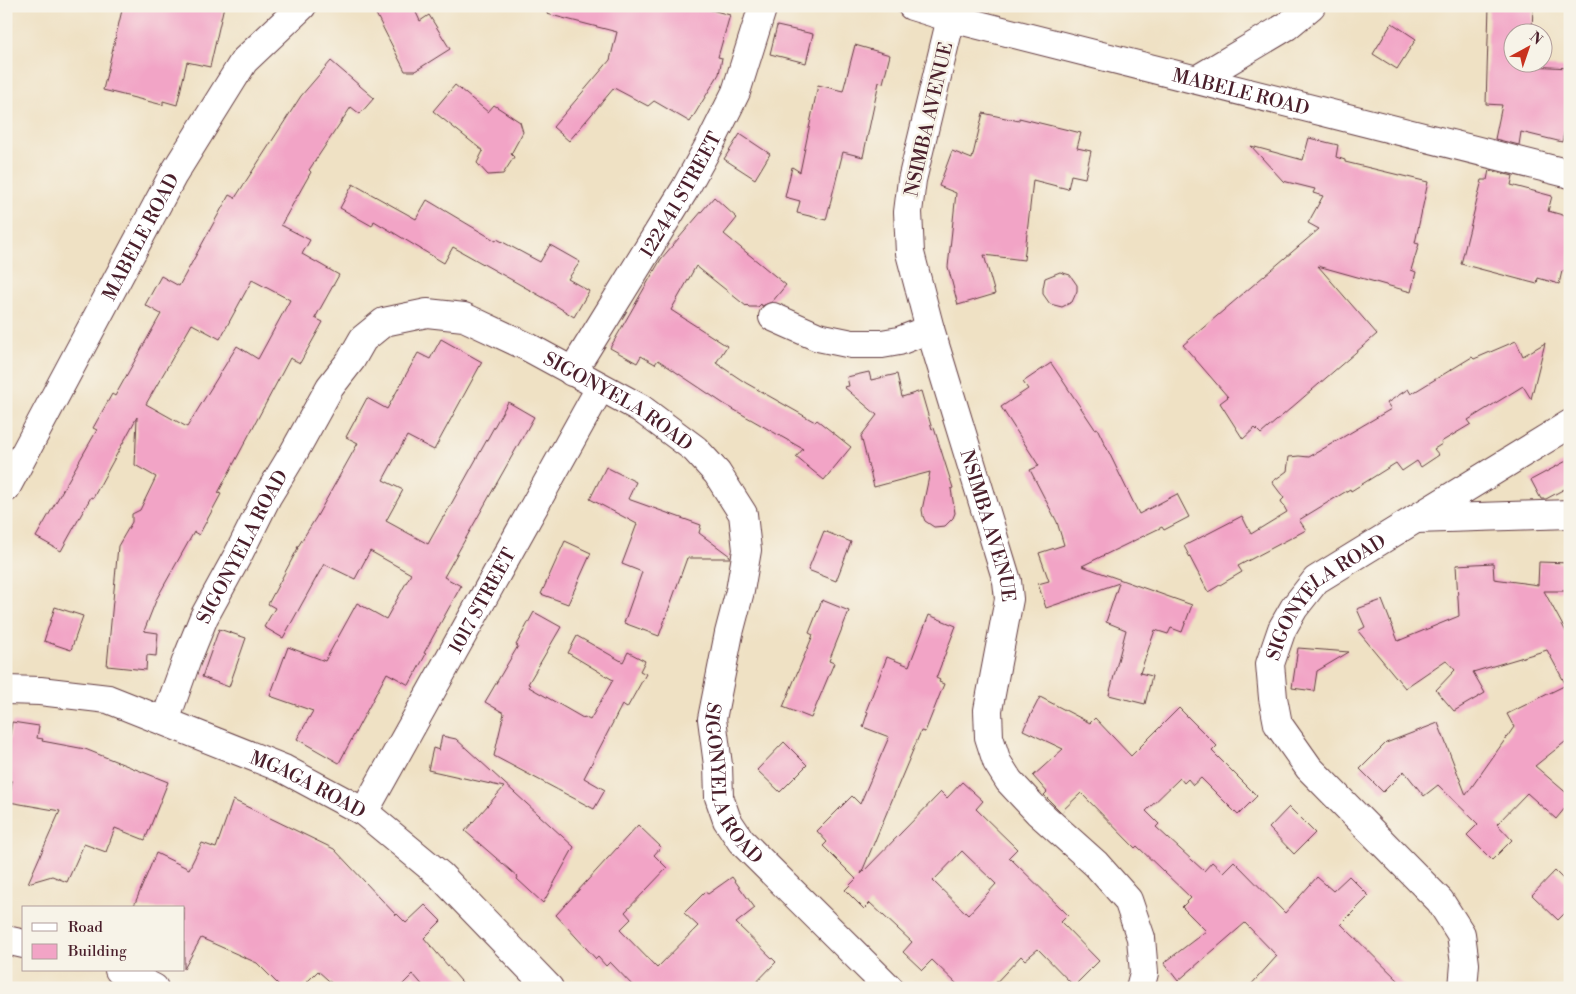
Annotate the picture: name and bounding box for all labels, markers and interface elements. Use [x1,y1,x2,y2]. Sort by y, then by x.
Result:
north arrow [1504,22,1554,72]
text: N [1526,28,1546,49]
street label: NSIMBA AVENUE [900,40,958,199]
street label: MABELE ROAD [1170,63,1312,121]
street label: 122441 STREET [635,128,727,262]
street label: MABELE ROAD [97,169,185,305]
street label: SIGONYELA ROAD [539,347,697,456]
street label: NSIMBA AVENUE [955,447,1020,603]
street label: SIGONYELA ROAD [192,466,294,627]
street label: SIGONYELA ROAD [1261,529,1390,664]
street label: 1017 STREET [444,544,522,658]
street label: SIGONYELA ROAD [699,700,768,869]
street label: MGAGA ROAD [246,746,370,824]
legend [22,906,185,972]
text: Road [68,918,103,937]
text: Building [67,942,127,961]

